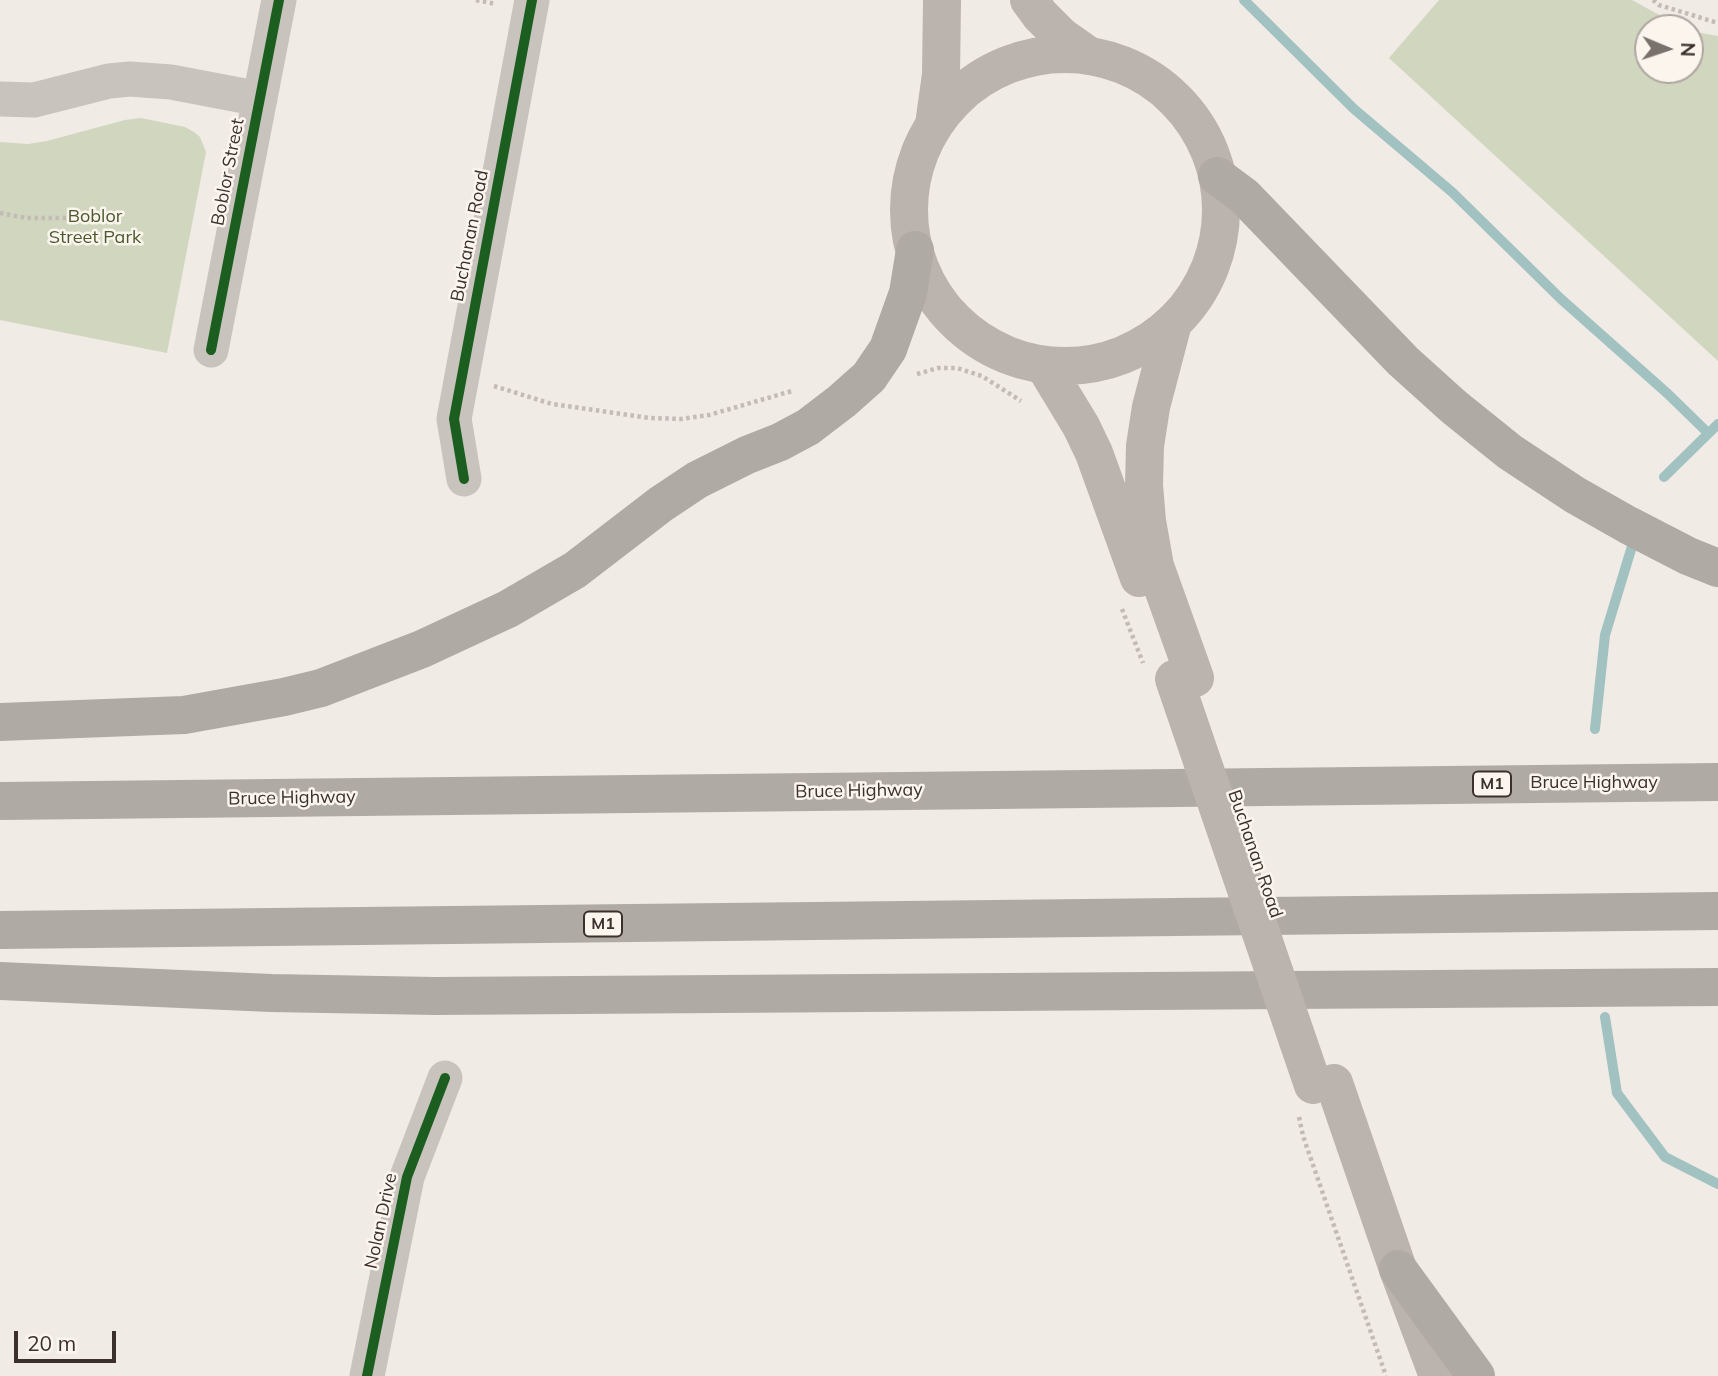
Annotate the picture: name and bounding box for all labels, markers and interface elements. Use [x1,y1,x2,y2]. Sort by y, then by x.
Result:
north arrow [1634,14,1704,84]
text: N [1676,42,1700,57]
street label: Boblor Street [207,116,249,228]
street label: Buchanan Road [447,168,493,304]
park label: Boblor Street Park [49,206,141,248]
road number: M1 [1473,772,1511,796]
street label: Bruce Highway [1530,772,1658,794]
street label: Bruce Highway [795,779,923,803]
street label: Bruce Highway [228,786,356,810]
street label: Buchanan Road [1223,787,1287,921]
road number: M1 [584,912,622,936]
street label: Nolan Drive [360,1171,402,1271]
scale bar [18,1316,119,1360]
text: 20 m [27,1330,76,1356]

